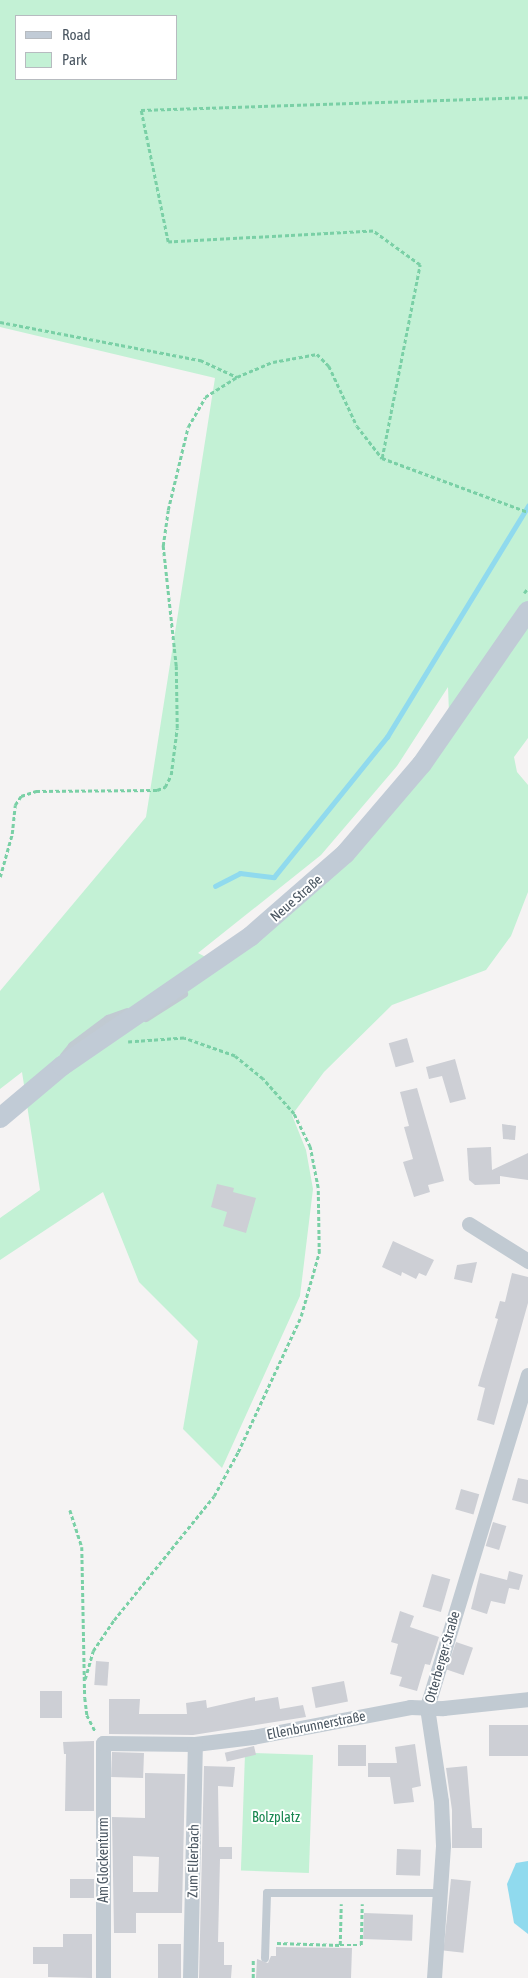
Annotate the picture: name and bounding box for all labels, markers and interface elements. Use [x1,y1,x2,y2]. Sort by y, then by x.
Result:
legend [15,15,178,80]
text: Road [62,26,91,43]
text: Park [62,51,87,68]
street label: Neue Straße [267,871,325,925]
street label: Otterberger Straße [421,1609,463,1705]
street label: Ellenbrunnerstraße [265,1707,367,1743]
park label: Bolzplatz [252,1809,300,1825]
street label: Am Glockenturm [95,1817,111,1903]
street label: Zum Ellerbach [184,1824,202,1898]

